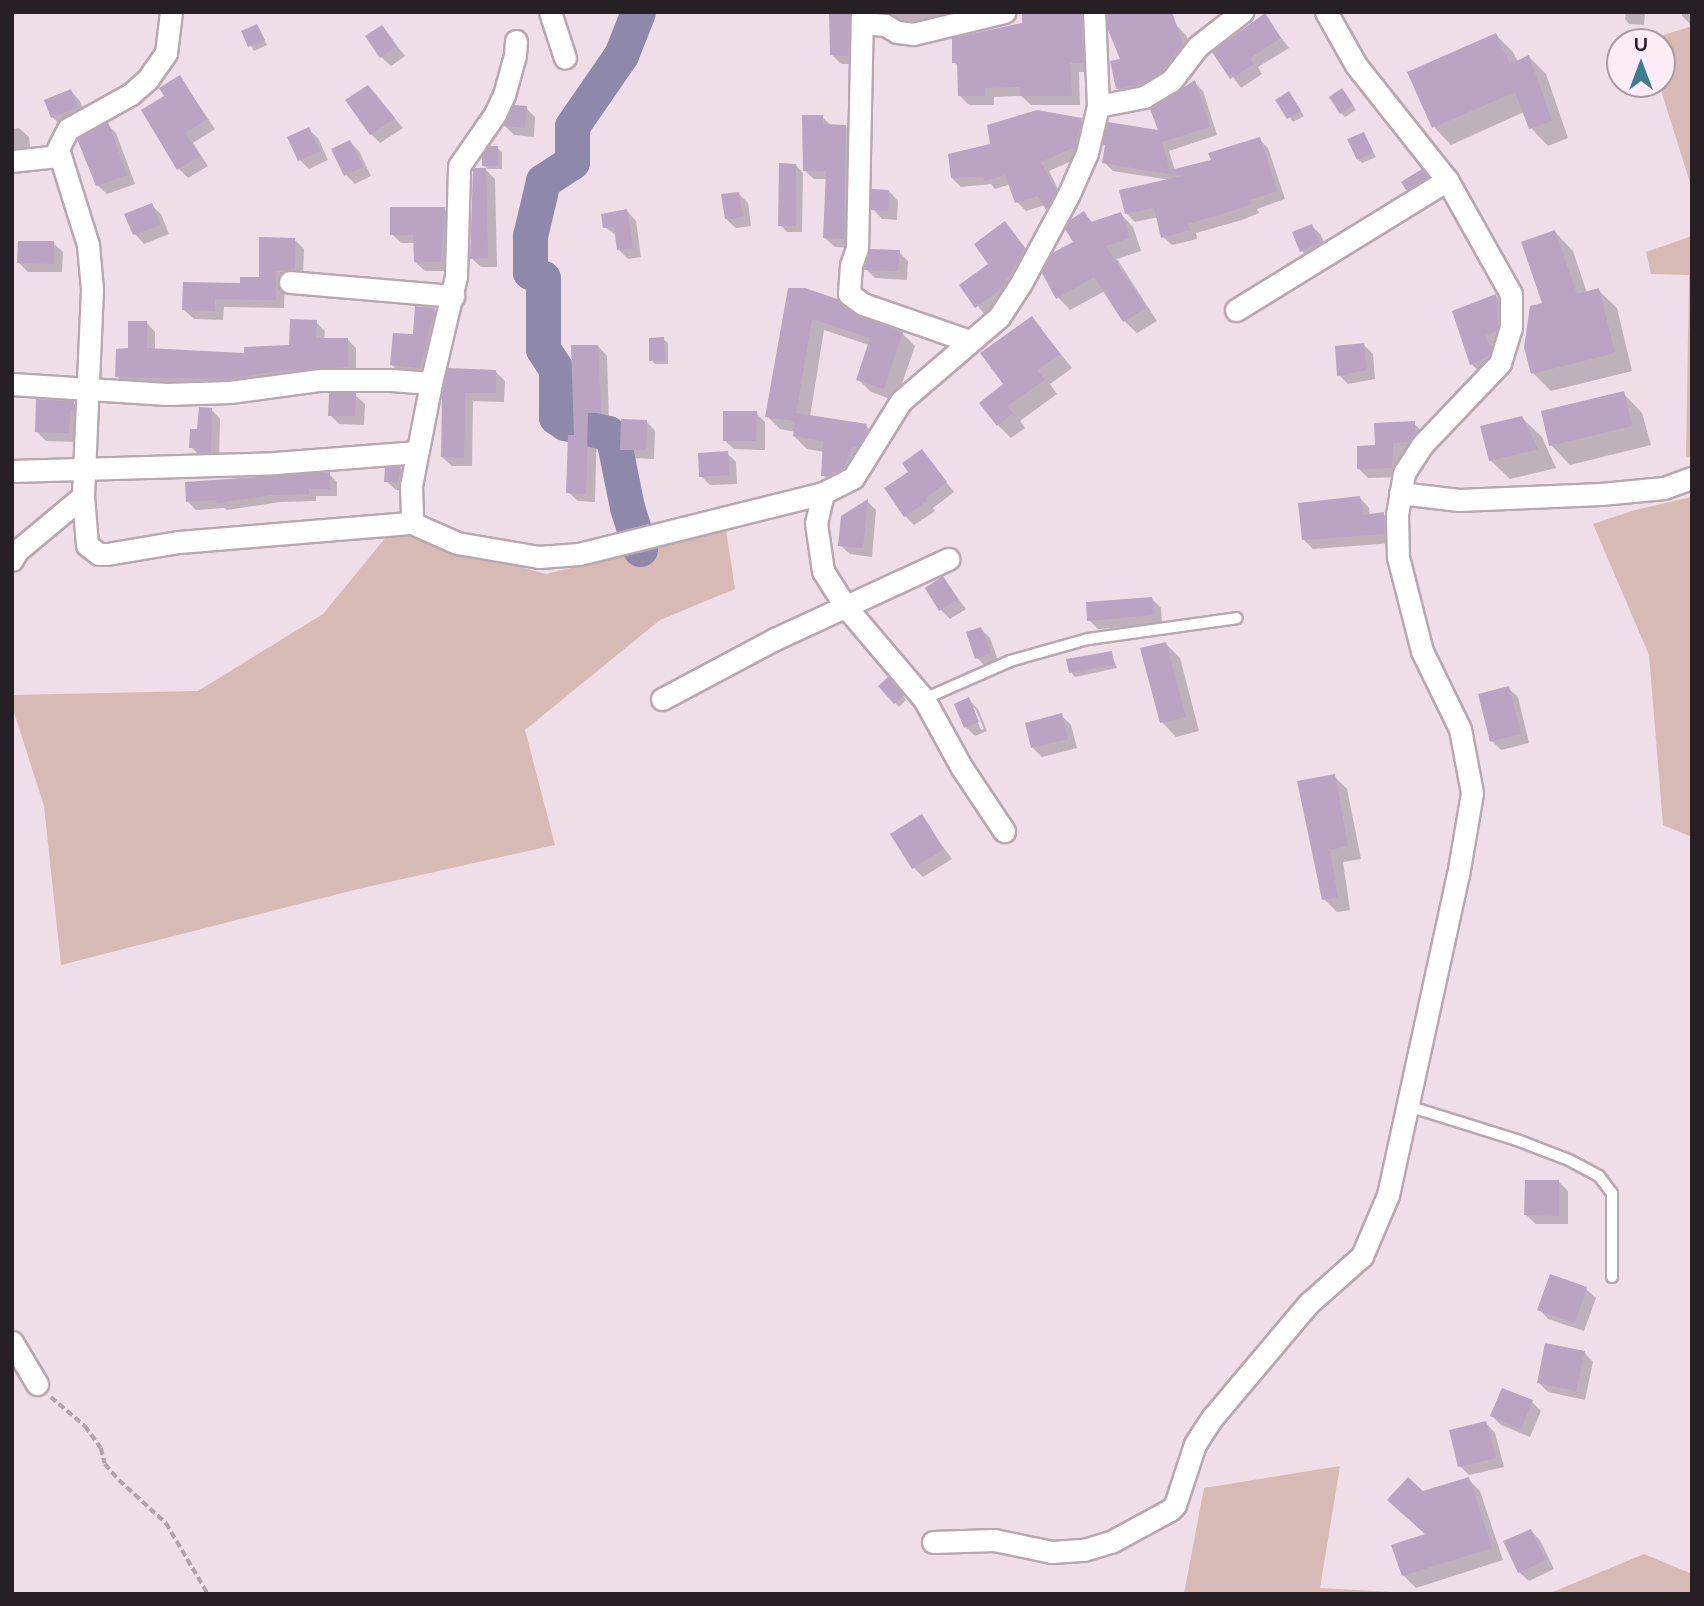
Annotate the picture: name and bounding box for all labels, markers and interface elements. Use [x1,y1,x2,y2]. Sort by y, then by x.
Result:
north arrow [1606,28,1676,98]
text: U [1634,33,1648,55]

